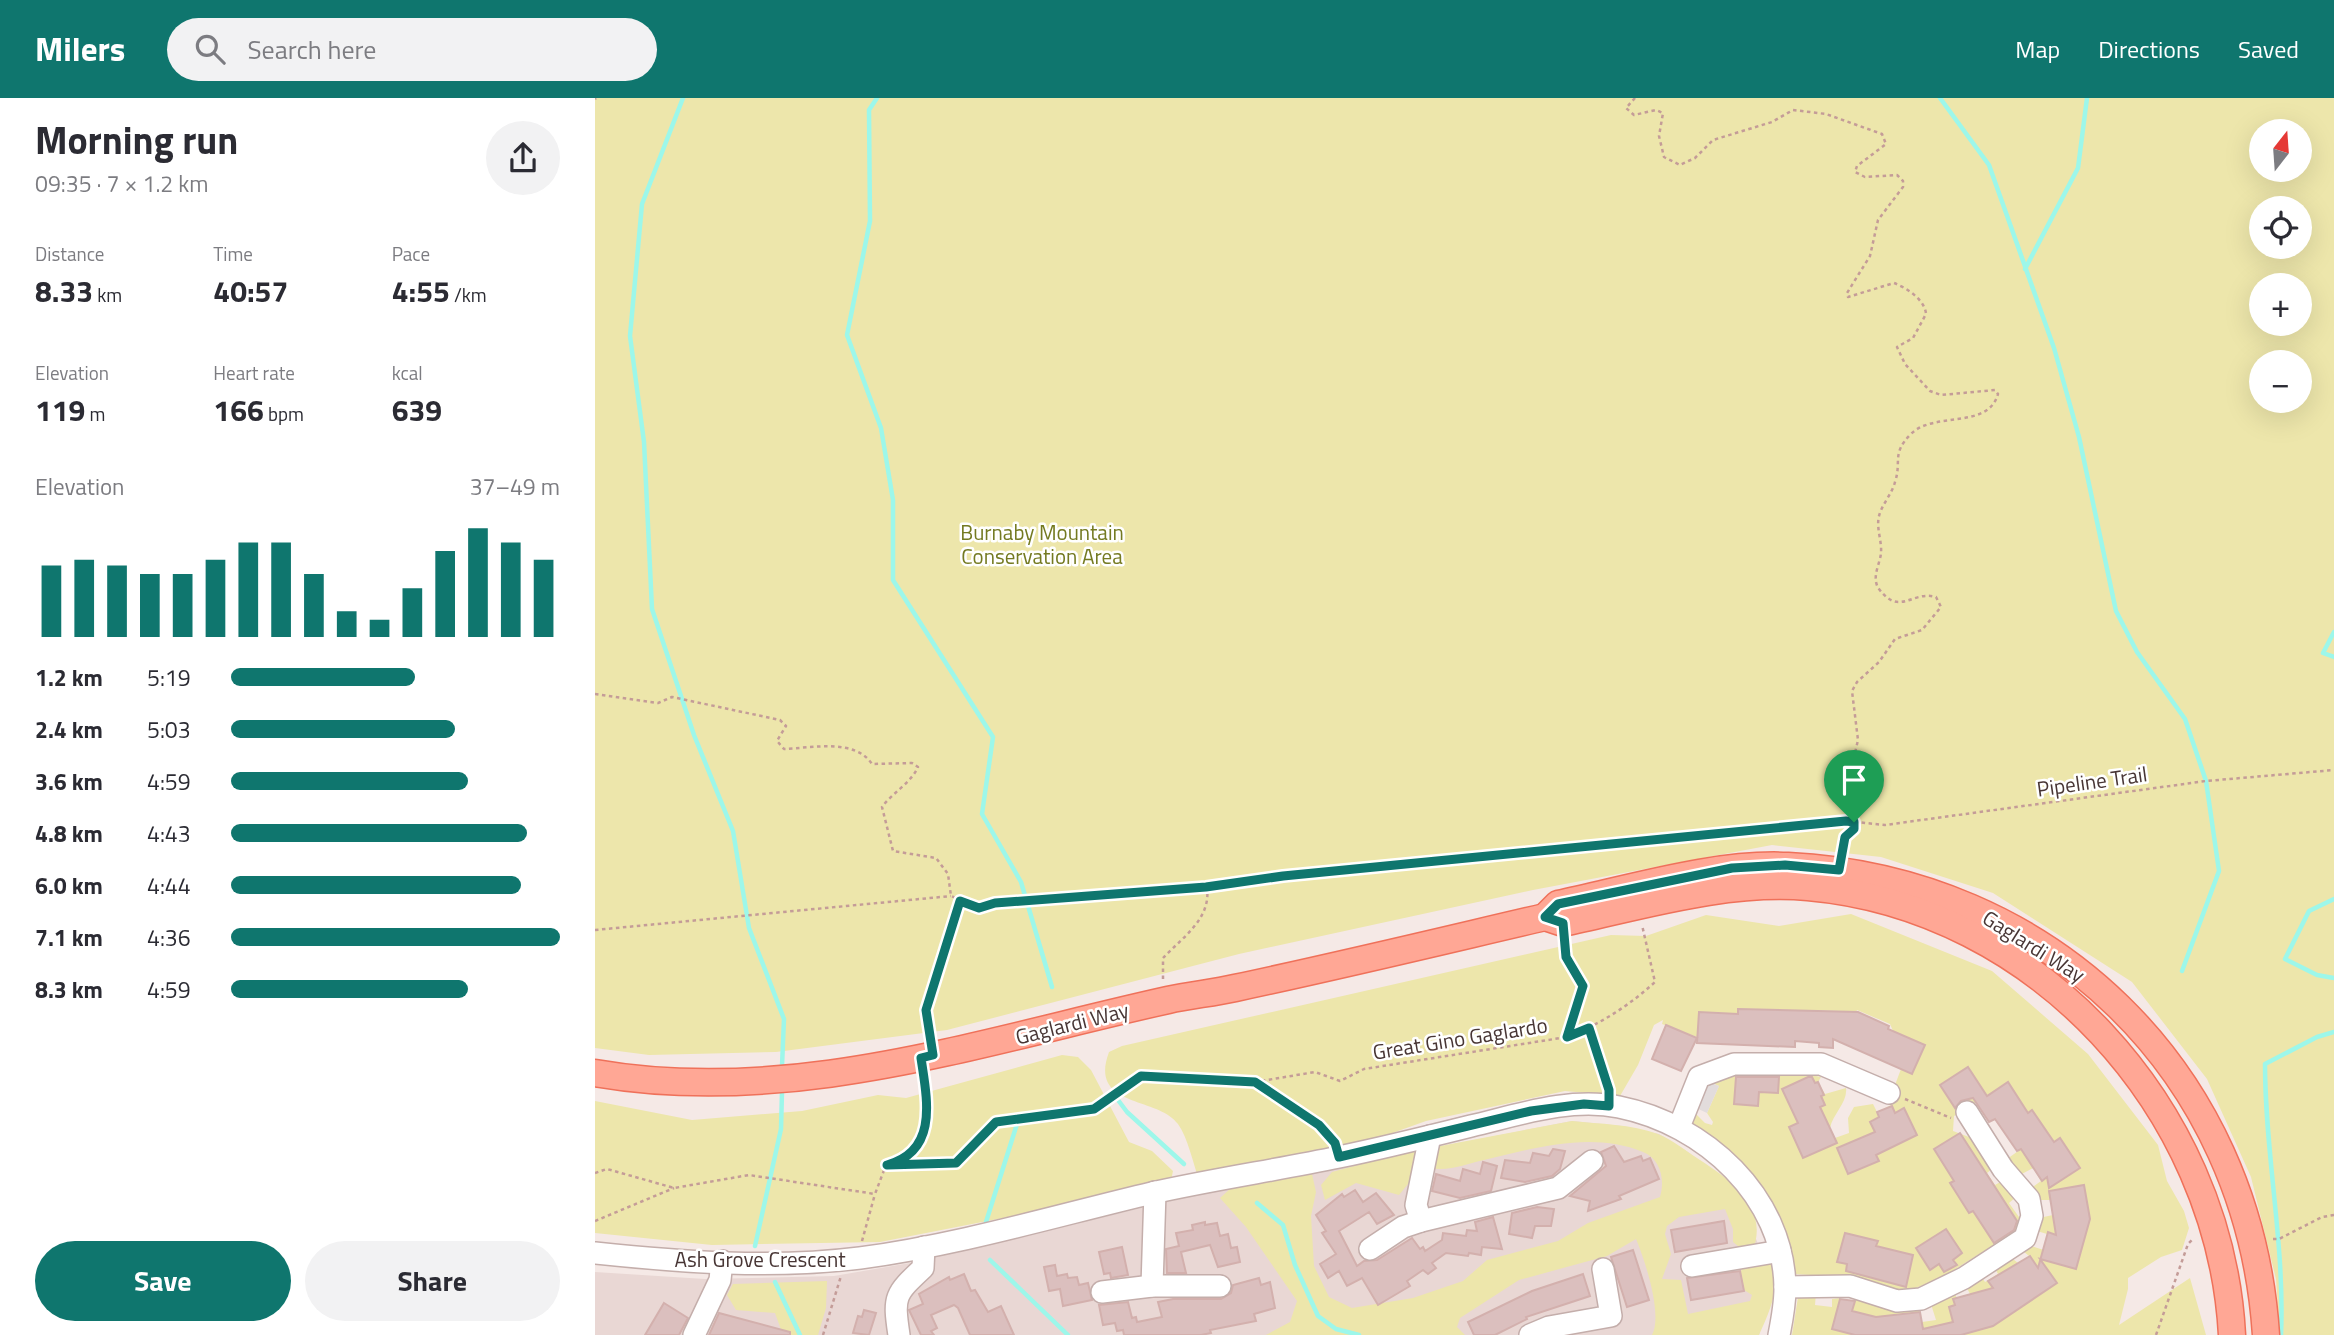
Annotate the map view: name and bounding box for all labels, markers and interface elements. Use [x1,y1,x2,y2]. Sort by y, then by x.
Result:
search box [167,18,657,81]
text: Milers [35,24,125,74]
icon: search [191,30,229,68]
text: Search here [247,30,376,69]
text: Map [2015,31,2060,67]
text: Directions [2098,31,2200,67]
text: Saved [2238,31,2299,67]
text: Morning run [35,111,238,169]
north arrow [2249,119,2312,182]
map controls [2249,119,2312,413]
button: share [486,121,560,195]
text: 09:35 · 7 × 1.2 km [35,166,209,201]
button: locate [2249,196,2312,259]
text: Distance [35,239,104,268]
text: Time [213,239,253,268]
text: Pace [392,239,430,268]
text: 8.33 [35,268,93,314]
text: 40:57 [213,268,288,314]
text: 4:55 [392,268,450,314]
button: + [2249,273,2312,336]
text: km [93,280,122,309]
text: /km [450,280,487,309]
button: − [2249,350,2312,413]
text: Elevation [35,358,109,387]
text: Heart rate [213,358,295,387]
text: kcal [392,358,423,387]
text: 119 [35,387,85,433]
text: 166 [213,387,264,433]
text: 639 [392,387,442,433]
text: m [85,399,105,428]
text: bpm [264,399,304,428]
text: Elevation [35,469,124,504]
text: 37–49 m [470,469,560,504]
park label: Burnaby Mountain Conservation Area [960,516,1124,572]
text: 1.2 km [35,660,103,695]
text: 5:19 [147,660,191,695]
text: 2.4 km [35,712,103,747]
text: 5:03 [147,712,191,747]
pin [1824,750,1884,822]
street label: Pipeline Trail [2035,757,2149,805]
icon: arrive [1835,761,1873,799]
text: 3.6 km [35,764,103,799]
text: 4:59 [147,764,191,799]
text: 4.8 km [35,816,103,851]
text: 4:43 [147,816,191,851]
text: 6.0 km [35,868,103,903]
text: 4:44 [147,868,191,903]
street label: Gaglardi Way [1976,902,2092,990]
text: 7.1 km [35,920,103,955]
text: 4:36 [147,920,191,955]
text: 8.3 km [35,972,103,1007]
text: 4:59 [147,972,191,1007]
street label: Gaglardi Way [1012,993,1132,1053]
street label: Great Gino Gaglardo [1370,1008,1550,1068]
button: Save [35,1241,291,1321]
button: Share [305,1241,560,1321]
street label: Ash Grove Crescent [674,1243,846,1275]

